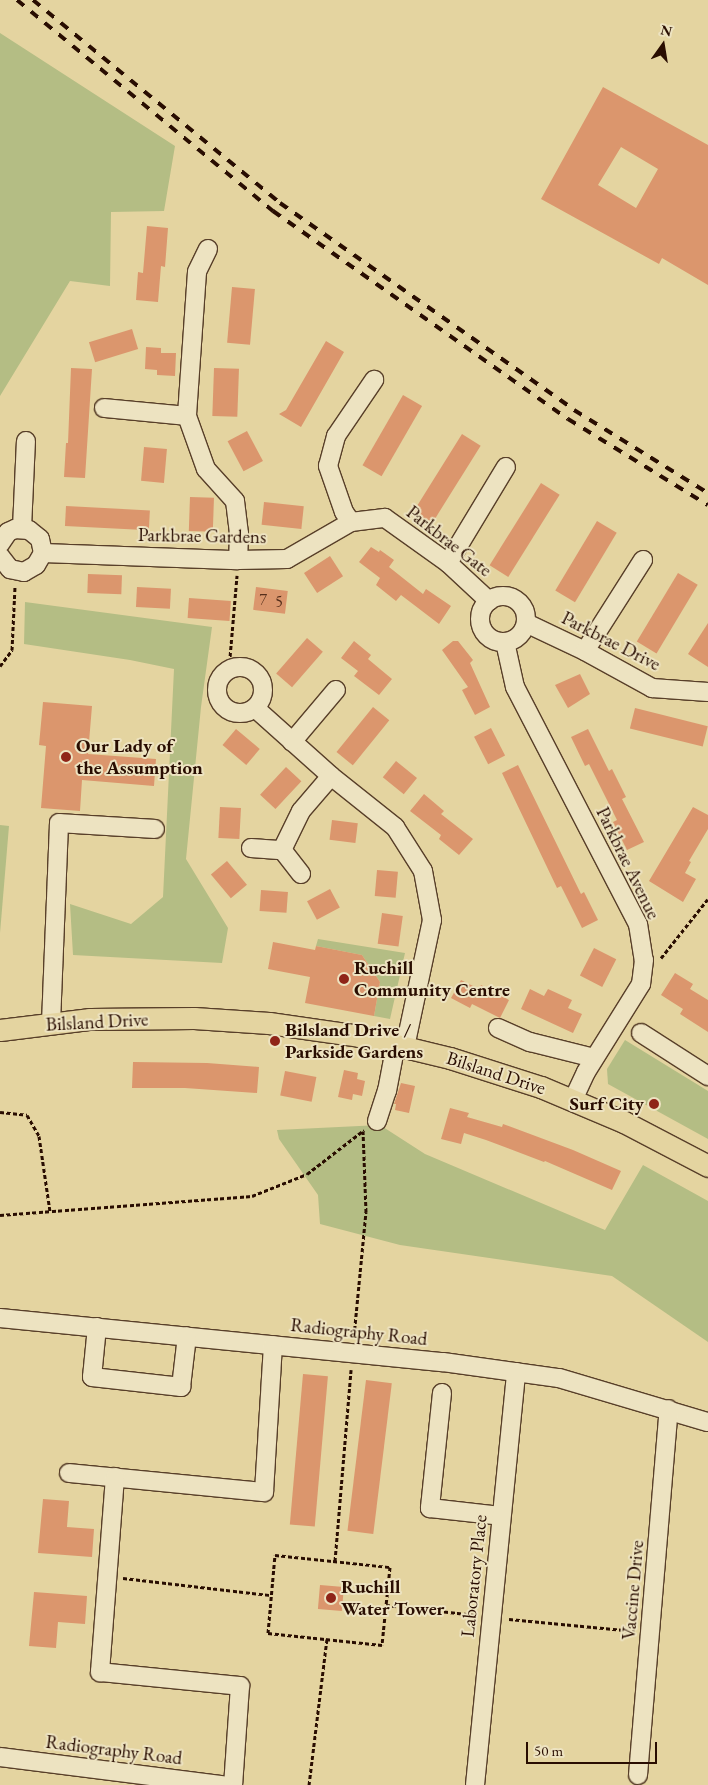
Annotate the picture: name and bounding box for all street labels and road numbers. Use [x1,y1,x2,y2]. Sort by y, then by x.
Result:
street label: Parkbrae Gate [402,501,496,581]
street label: Parkbrae Gardens [138,523,266,549]
street label: Parkbrae Drive [558,606,664,676]
street label: Parkbrae Avenue [591,803,665,923]
street label: Bilsland Drive [45,1008,149,1036]
street label: Bilsland Drive [444,1046,548,1100]
street label: Radiography Road [289,1313,429,1351]
street label: Laboratory Place [456,1514,492,1638]
street label: Vaccine Drive [617,1539,649,1641]
street label: Radiography Road [44,1730,184,1770]

